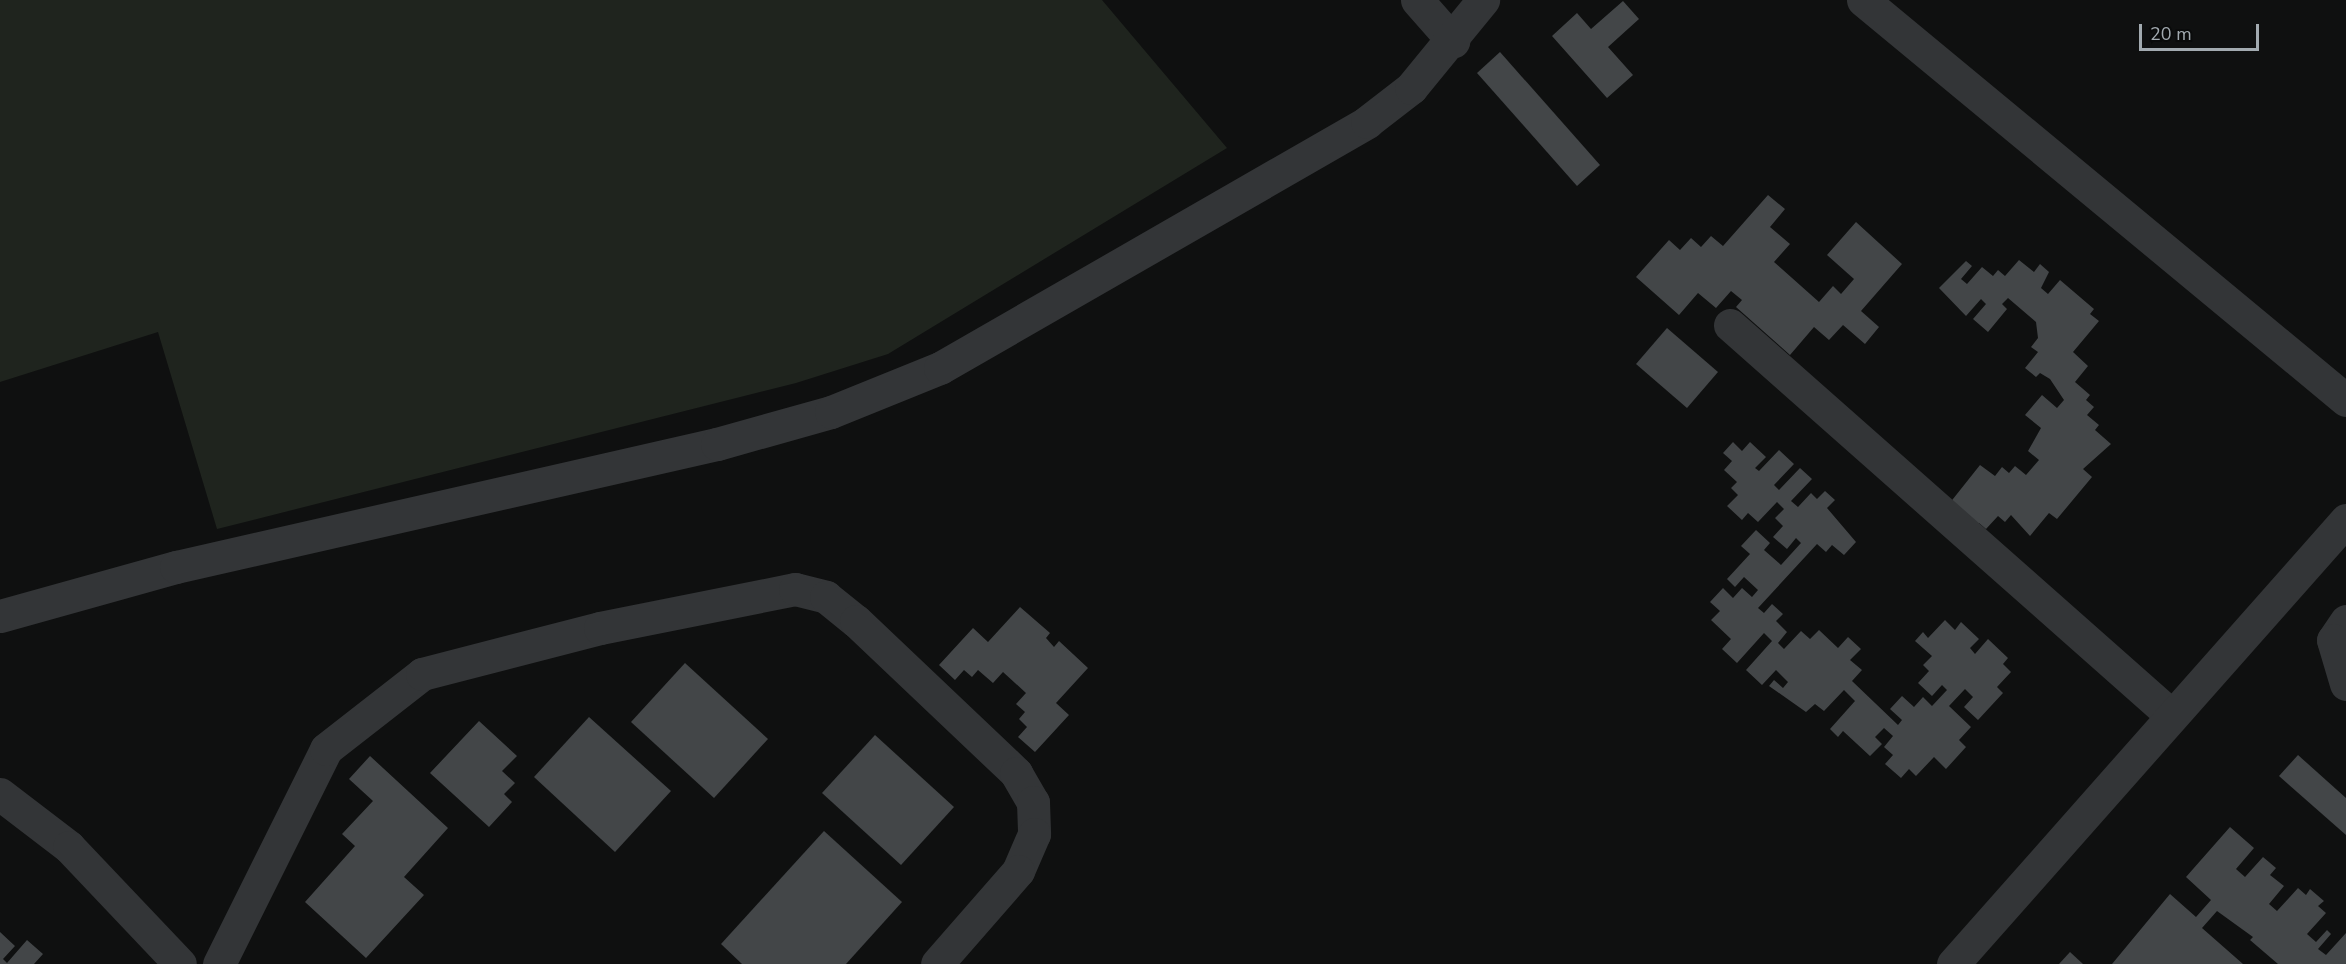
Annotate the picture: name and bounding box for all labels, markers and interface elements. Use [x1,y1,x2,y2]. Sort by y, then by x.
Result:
scale bar [2142,12,2262,50]
text: 20 m [2150,22,2192,46]

